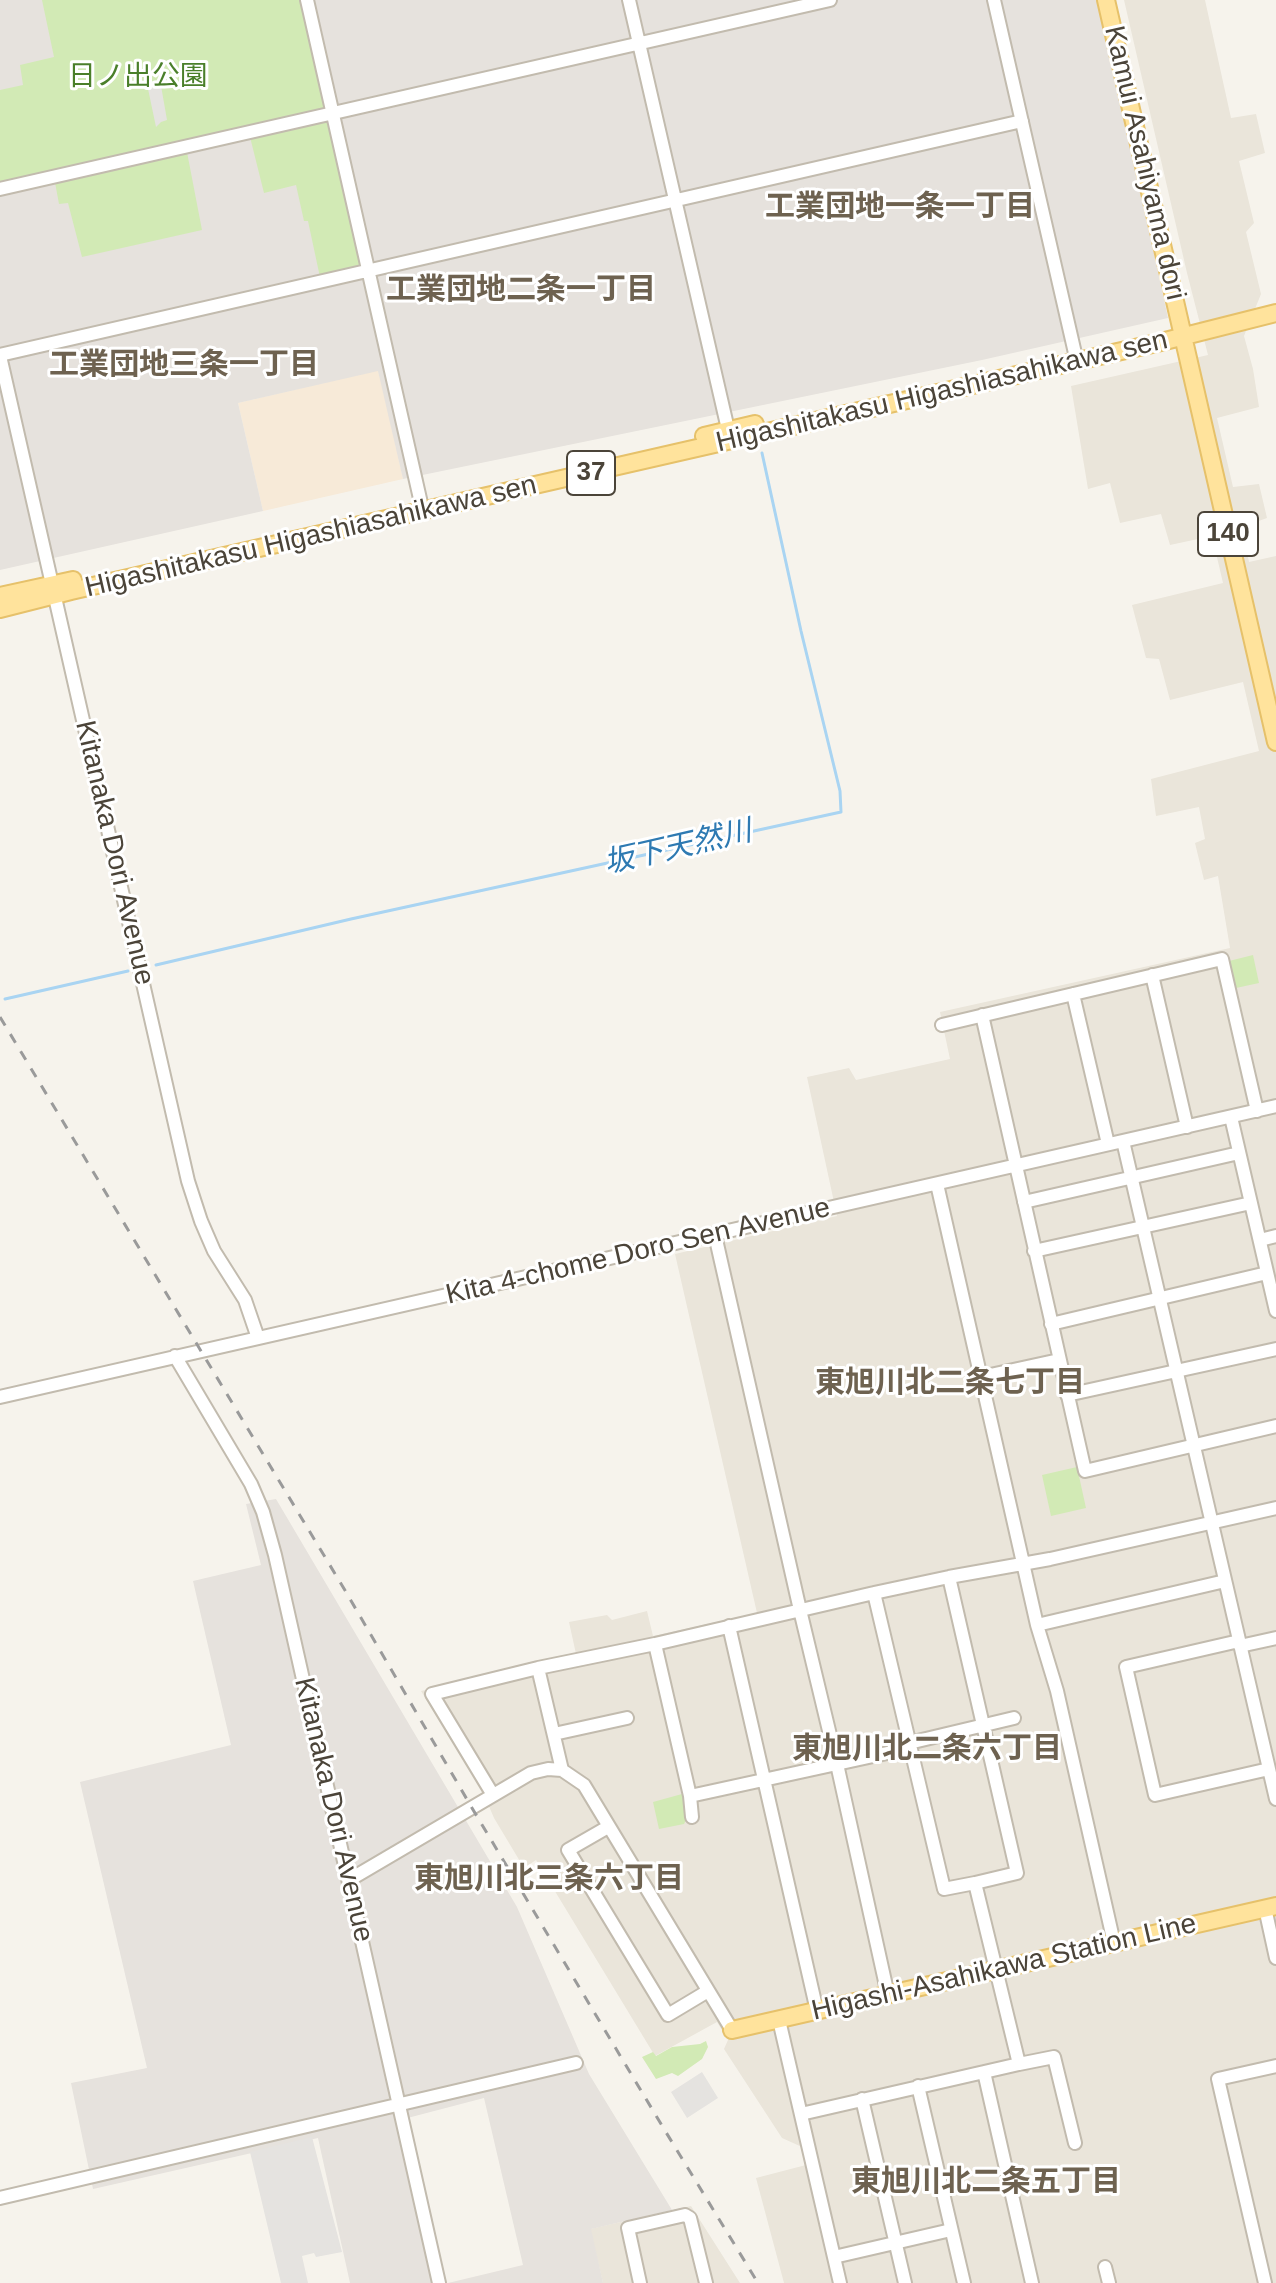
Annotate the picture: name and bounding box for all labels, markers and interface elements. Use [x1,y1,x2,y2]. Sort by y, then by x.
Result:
street label: Kamui Asahiyama dori [1096,23,1192,303]
park label: 日ノ出公園 [68,60,208,94]
district label: 工業団地一条一丁目 [765,190,1035,226]
district label: 工業団地二条一丁目 [386,273,656,309]
street label: Higashitakasu Higashiasahikawa sen [713,324,1171,460]
district label: 工業団地三条一丁目 [49,348,319,384]
road number: 37 [567,451,615,495]
street label: Higashitakasu Higashiasahikawa sen [82,469,540,605]
road number: 140 [1198,512,1258,556]
street label: Kitanaka Dori Avenue [67,718,161,988]
water label: 坂下天然川 [601,814,755,882]
street label: Kita 4-chome Doro Sen Avenue [443,1191,833,1313]
district label: 東旭川北二条七丁目 [815,1366,1085,1402]
street label: Kitanaka Dori Avenue [286,1675,380,1945]
district label: 東旭川北二条六丁目 [792,1732,1062,1768]
district label: 東旭川北三条六丁目 [414,1862,684,1898]
street label: Higashi-Asahikawa Station Line [808,1907,1200,2029]
district label: 東旭川北二条五丁目 [851,2165,1121,2201]

